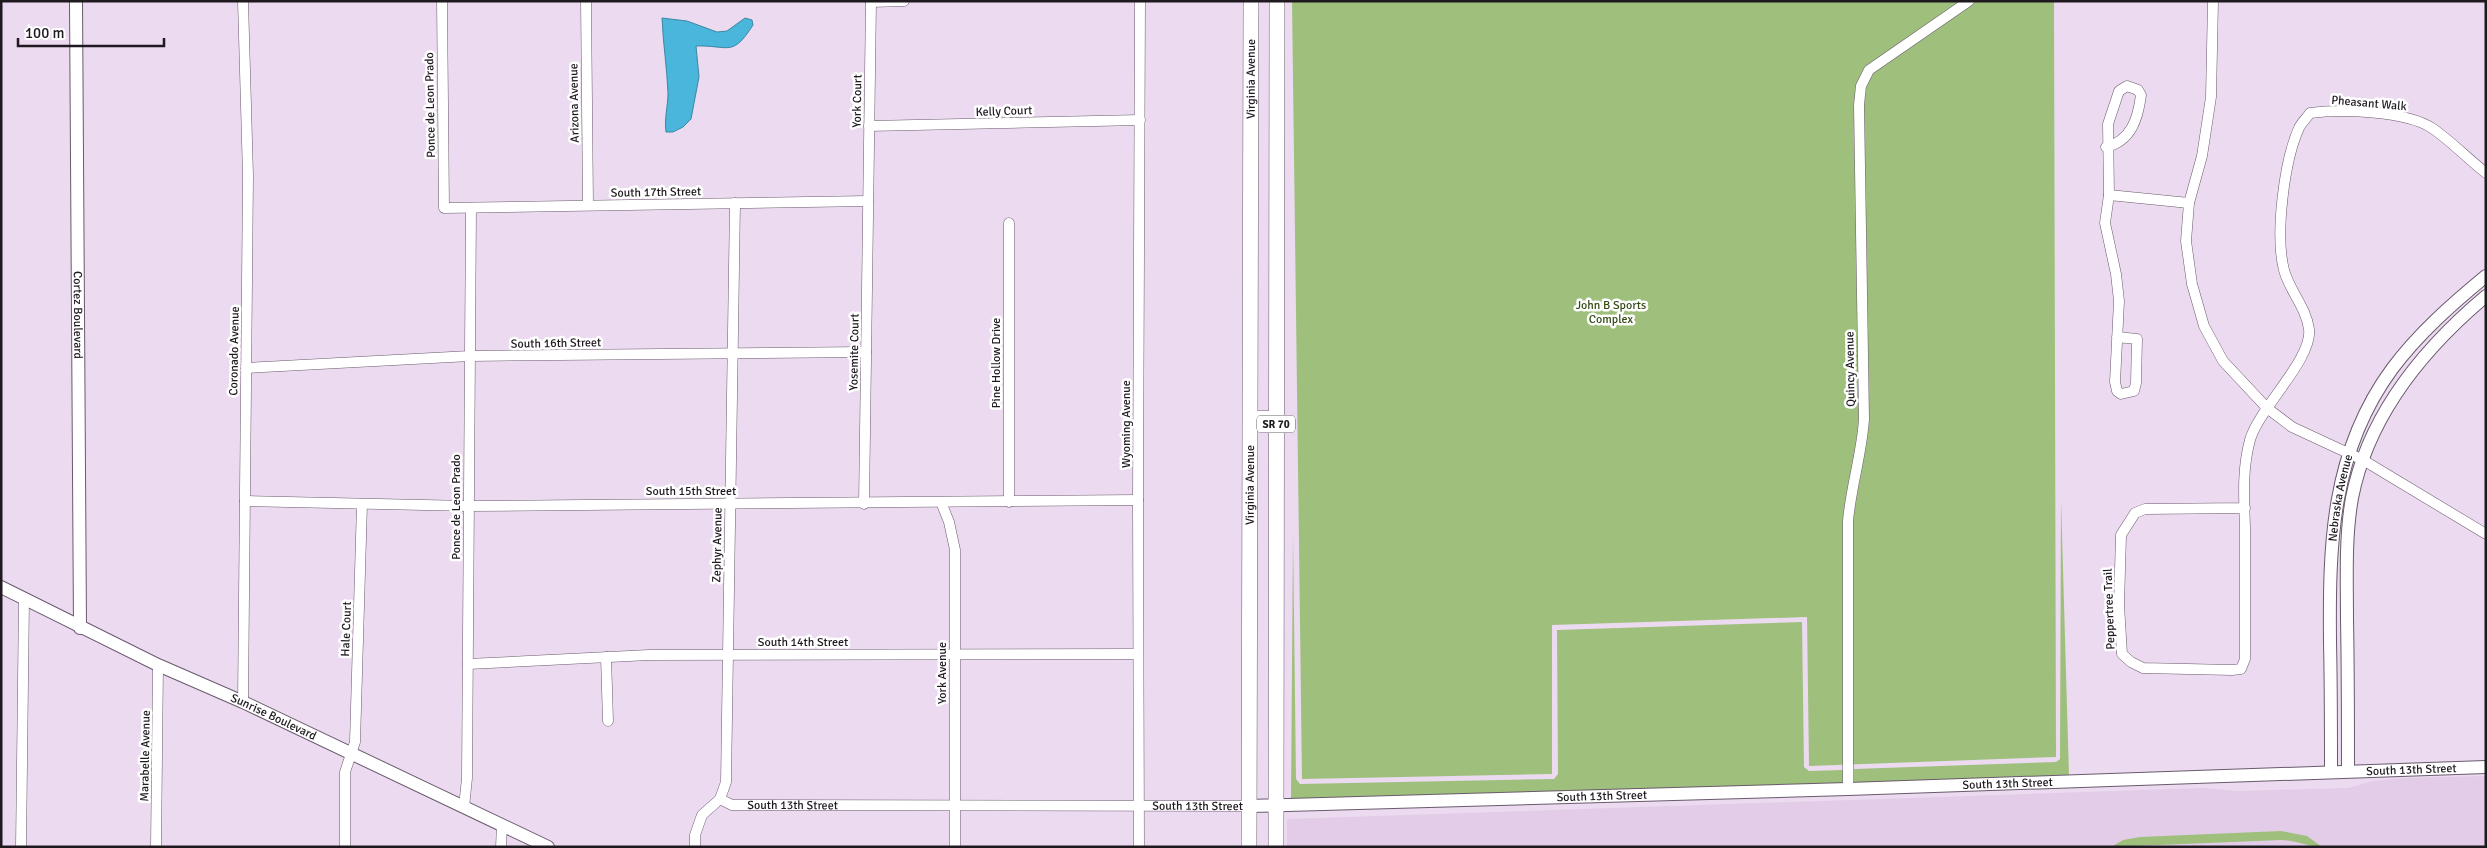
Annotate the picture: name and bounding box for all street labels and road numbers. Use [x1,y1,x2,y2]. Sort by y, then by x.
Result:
street label: Virginia Avenue [1244,39,1259,119]
street label: Ponce de Leon Prado [422,52,439,158]
street label: Arizona Avenue [566,63,583,143]
street label: York Court [850,74,865,128]
street label: Pheasant Walk [2331,93,2407,114]
street label: Kelly Court [975,103,1033,120]
street label: South 17th Street [611,184,701,201]
street label: Cortez Boulevard [70,271,85,359]
street label: Coronado Avenue [226,306,243,396]
street label: Yosemite Court [846,313,863,391]
street label: Pine Hollow Drive [989,318,1004,408]
street label: Quincy Avenue [1842,331,1859,407]
street label: South 16th Street [511,335,601,352]
street label: Wyoming Avenue [1119,380,1134,468]
road number: SR 70 [1257,416,1295,432]
street label: Virginia Avenue [1243,445,1258,525]
street label: Nebraska Avenue [2326,452,2356,542]
street label: Ponce de Leon Prado [449,454,464,560]
street label: South 15th Street [646,484,736,499]
street label: Zephyr Avenue [709,507,726,583]
street label: Peppertree Trail [2101,568,2118,650]
street label: Hale Court [338,601,355,657]
street label: South 14th Street [758,635,848,650]
street label: York Avenue [935,642,950,704]
street label: Sunrise Boulevard [228,691,319,744]
street label: Marabelle Avenue [137,710,154,802]
street label: South 13th Street [2366,761,2457,779]
street label: South 13th Street [1962,775,2053,793]
street label: South 13th Street [1556,788,1647,805]
street label: South 13th Street [747,798,838,813]
street label: South 13th Street [1152,799,1243,814]

